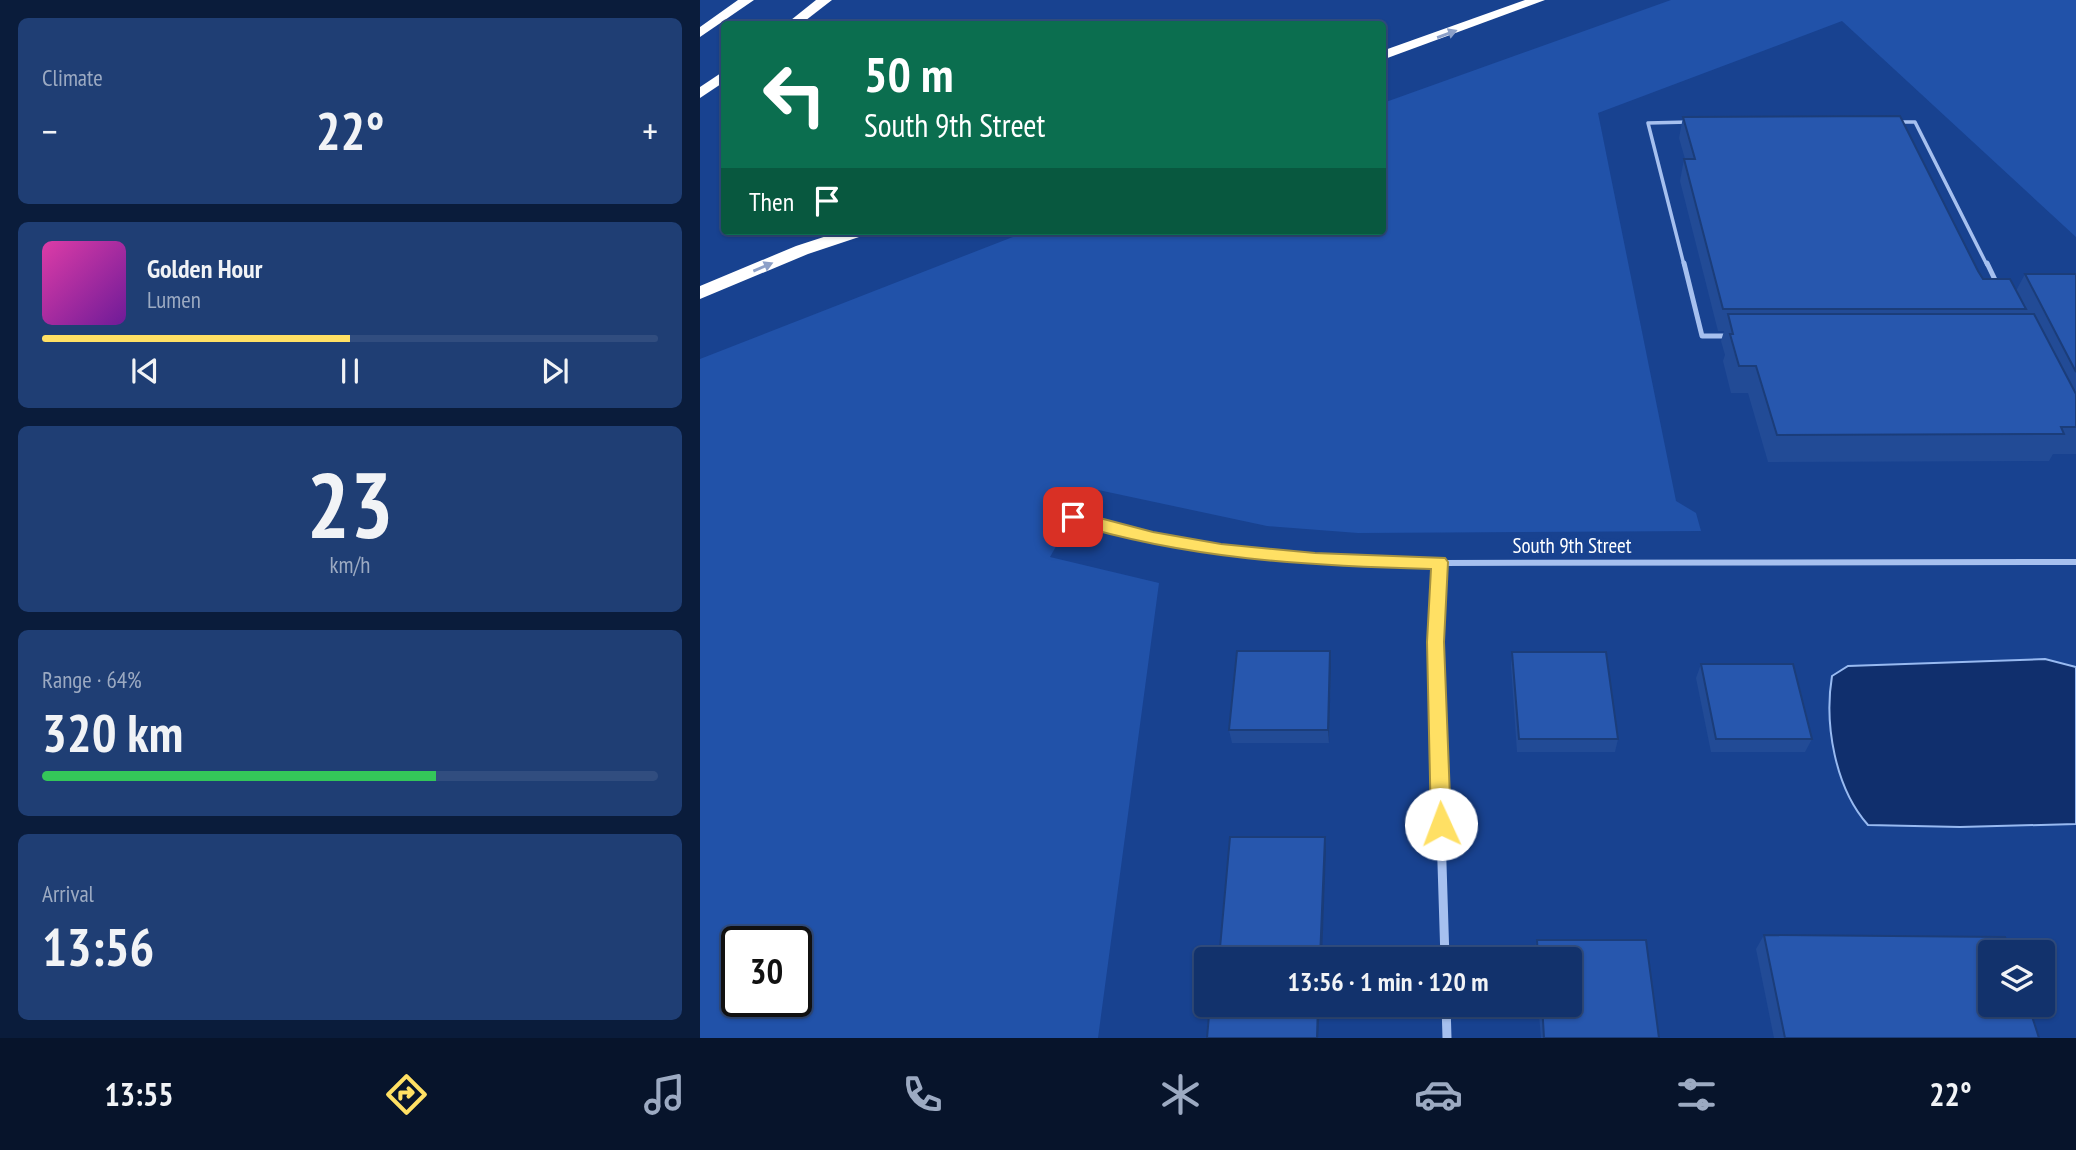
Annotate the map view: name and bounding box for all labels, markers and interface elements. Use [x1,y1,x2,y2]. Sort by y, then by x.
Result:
one-way arrow [1437,28,1458,39]
text: 50 m [864,42,953,106]
icon: left [749,49,840,140]
text: Climate [42,63,103,92]
text: 22° [316,97,384,164]
text: South 9th Street [864,104,1045,146]
text: − [42,106,58,155]
text: + [642,106,658,155]
icon: arrive [808,182,846,220]
text: Then [749,185,794,218]
text: Golden Hour [147,252,262,285]
one-way arrow [753,261,774,272]
text: Lumen [147,285,201,314]
icon: previous [126,352,164,390]
icon: pause [331,352,369,390]
icon: next [536,352,574,390]
text: 23 [307,445,394,563]
pin [1043,487,1103,547]
icon: arrive [1054,498,1092,536]
street label: South 9th Street [1512,532,1632,559]
text: km/h [330,550,370,579]
text: Range · 64% [42,665,142,694]
text: 320 km [42,699,183,766]
position arrow [1404,787,1478,861]
text: Arrival [42,879,94,908]
text: 13:56 [42,913,154,980]
speed limit sign: 30 [721,926,812,1017]
map controls [1978,940,2055,1017]
button: layers [1978,940,2055,1017]
text: 13:56 · 1 min · 120 m [1288,965,1488,998]
icon: directions [382,1070,431,1119]
icon: music [640,1070,689,1119]
icon: phone [898,1070,947,1119]
icon: climate [1156,1070,1205,1119]
icon: car [1414,1070,1463,1119]
icon: filters [1672,1070,1721,1119]
text: 13:55 [104,1073,174,1115]
text: 22° [1929,1073,1972,1115]

